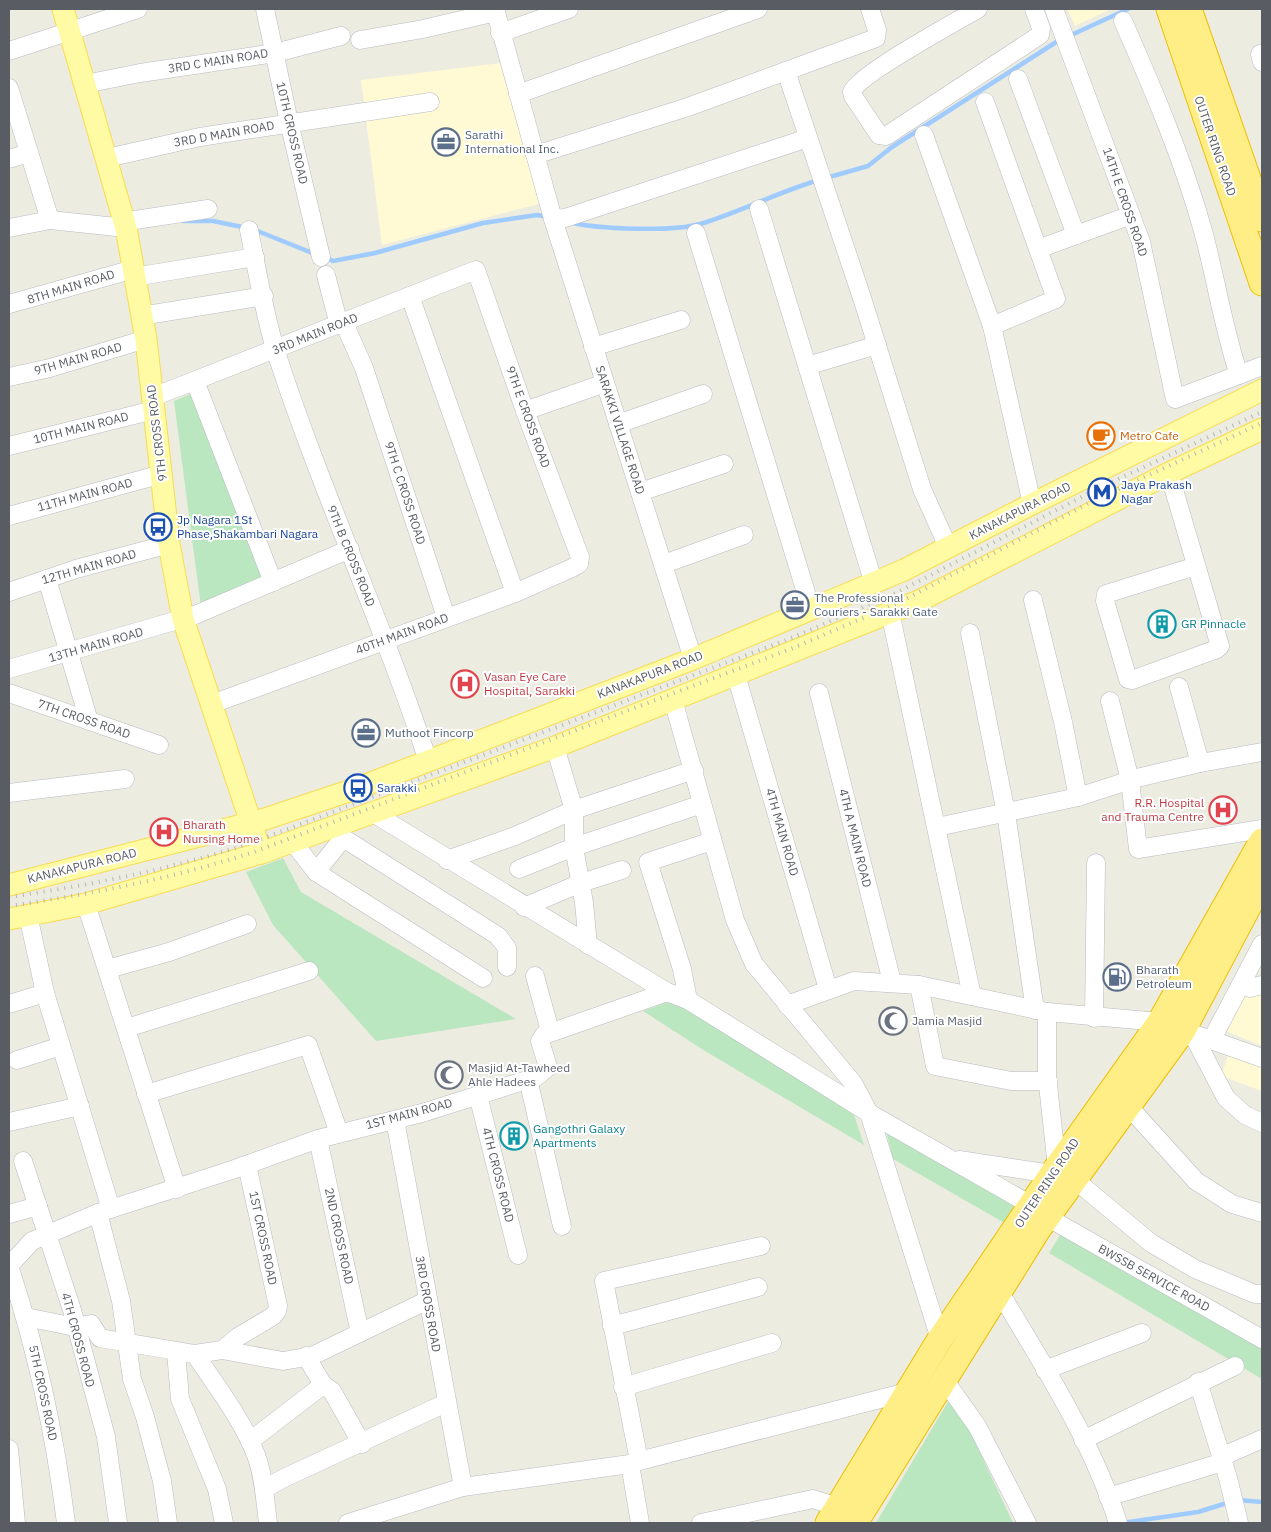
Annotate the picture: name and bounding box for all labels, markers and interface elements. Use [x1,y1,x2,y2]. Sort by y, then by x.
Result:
street label: 3RD C MAIN ROAD [167,45,269,76]
street label: 10TH CROSS ROAD [273,80,312,185]
street label: OUTER RING ROAD [1191,94,1240,198]
street label: 3RD D MAIN ROAD [172,117,275,150]
office icon: Sarathi International Inc. [431,127,461,157]
place label: Sarathi International Inc. [465,127,559,156]
street label: 14TH E CROSS ROAD [1100,145,1151,258]
street label: 8TH MAIN ROAD [25,266,116,307]
street label: 3RD MAIN ROAD [270,310,360,358]
street label: 9TH MAIN ROAD [32,339,123,378]
street label: 9TH E CROSS ROAD [503,364,554,470]
street label: SARAKKI VILLAGE ROAD [593,364,648,496]
street label: 9TH CROSS ROAD [143,384,170,482]
street label: 10TH MAIN ROAD [32,408,130,447]
cafe icon: Metro Cafe [1086,421,1116,451]
place label: Metro Cafe [1120,428,1179,443]
street label: 9TH C CROSS ROAD [382,439,429,546]
street label: 11TH MAIN ROAD [36,475,134,514]
metro station icon: Jaya Prakash Nagar [1087,477,1117,507]
place label: Jaya Prakash Nagar [1121,477,1192,506]
street label: KANAKAPURA ROAD [966,478,1073,543]
street label: 9TH B CROSS ROAD [324,503,379,609]
bus stop icon: Jp Nagara 1St Phase,Shakambari Nagara [143,512,173,542]
place label: Jp Nagara 1St Phase,Shakambari Nagara [177,512,319,541]
street label: 12TH MAIN ROAD [40,546,138,587]
office icon: The Professional Couriers - Sarakki Gate [780,590,810,620]
place label: The Professional Couriers - Sarakki Gate [814,590,938,619]
building icon: GR Pinnacle [1147,609,1177,639]
street label: 40TH MAIN ROAD [353,610,450,657]
place label: GR Pinnacle [1181,616,1246,631]
street label: 13TH MAIN ROAD [47,624,145,665]
street label: KANAKAPURA ROAD [595,647,705,702]
hospital icon: Vasan Eye Care Hospital, Sarakki [450,669,480,699]
place label: Vasan Eye Care Hospital, Sarakki [484,669,575,698]
street label: 7TH CROSS ROAD [36,696,133,741]
office icon: Muthoot Fincorp [351,718,381,748]
place label: Muthoot Fincorp [385,725,474,740]
bus stop icon: Sarakki [343,773,373,803]
place label: Sarakki [377,780,417,795]
street label: 4TH MAIN ROAD [763,786,802,877]
street label: 4TH A MAIN ROAD [836,787,875,889]
place label: R.R. Hospital and Trauma Centre [1101,795,1204,824]
hospital icon: R.R. Hospital and Trauma Centre [1208,795,1238,825]
hospital icon: Bharath Nursing Home [149,817,179,847]
place label: Bharath Nursing Home [183,817,260,846]
street label: KANAKAPURA ROAD [26,845,138,886]
fuel station icon: Bharath Petroleum [1102,962,1132,992]
place label: Bharath Petroleum [1136,962,1192,991]
mosque icon: Jamia Masjid [878,1006,908,1036]
place label: Jamia Masjid [912,1013,982,1028]
mosque icon: Masjid At-Tawheed Ahle Hadees [434,1060,464,1090]
place label: Masjid At-Tawheed Ahle Hadees [468,1060,570,1089]
street label: 1ST MAIN ROAD [364,1095,454,1132]
building icon: Gangothri Galaxy Apartments [499,1121,529,1151]
place label: Gangothri Galaxy Apartments [533,1121,625,1150]
street label: 4TH CROSS ROAD [479,1126,518,1224]
street label: OUTER RING ROAD [1011,1135,1082,1230]
street label: 2ND CROSS ROAD [322,1186,357,1286]
street label: 1ST CROSS ROAD [246,1190,281,1286]
street label: BWSSB SERVICE ROAD [1096,1241,1213,1315]
street label: 3RD CROSS ROAD [413,1255,444,1353]
street label: 4TH CROSS ROAD [59,1291,98,1389]
street label: 5TH CROSS ROAD [26,1344,61,1442]

